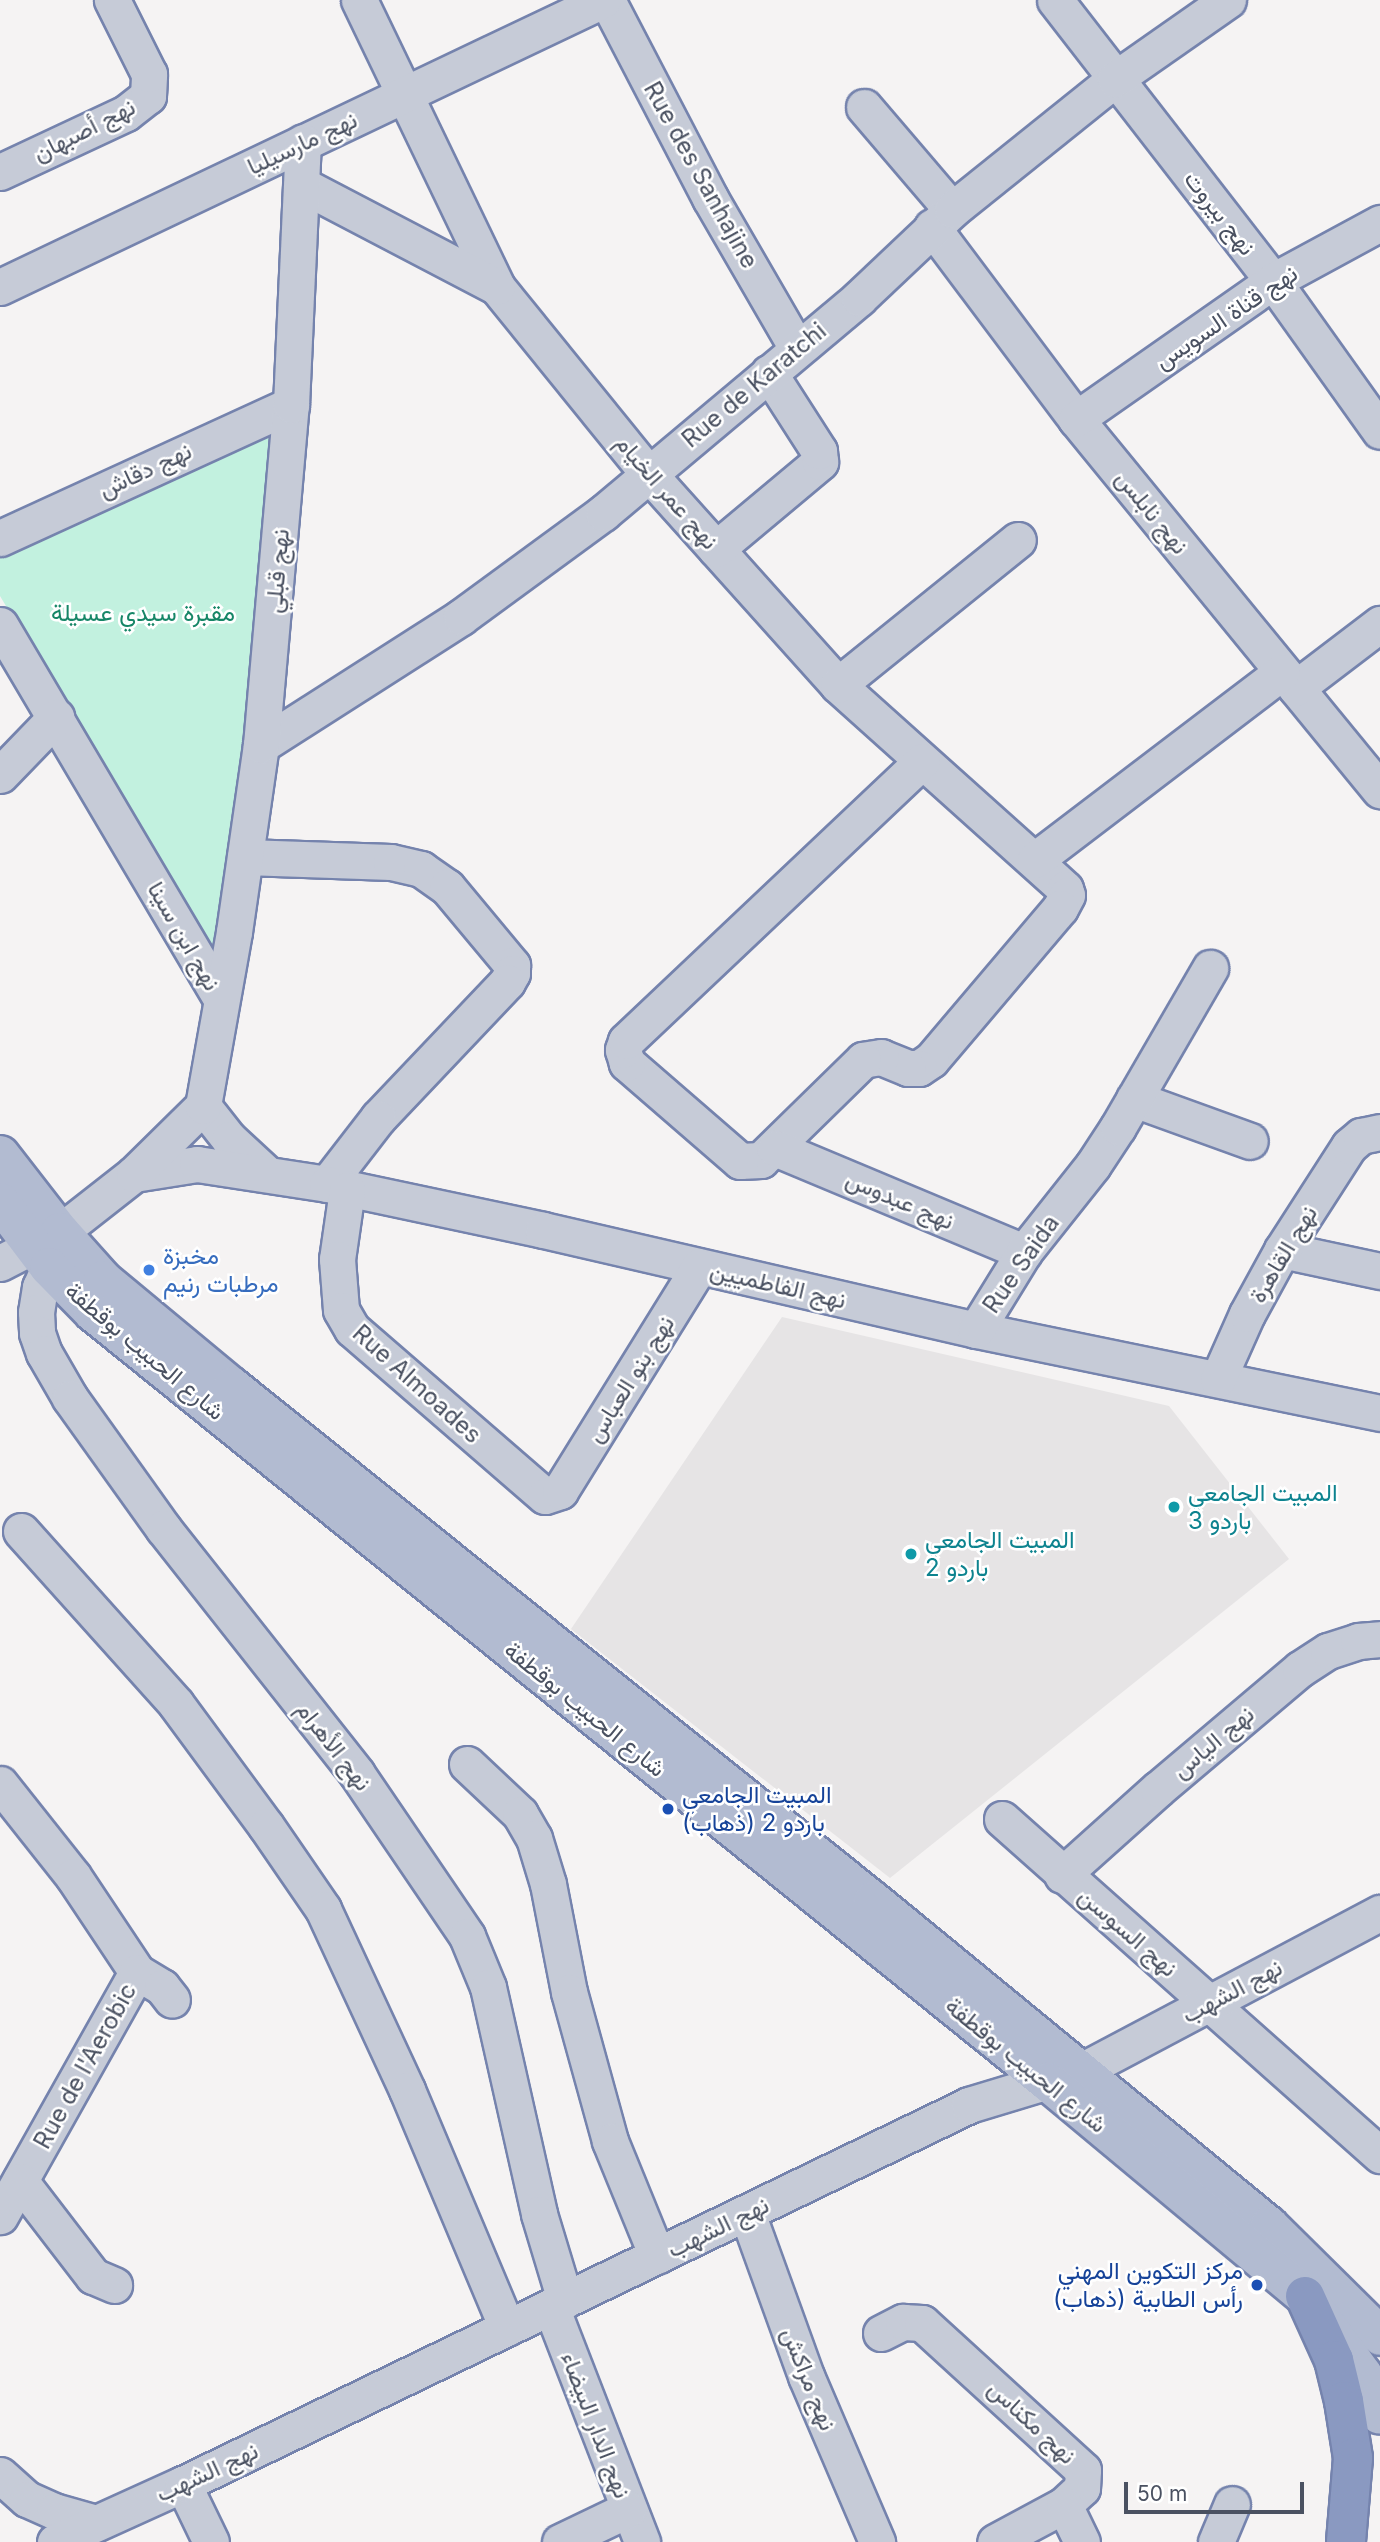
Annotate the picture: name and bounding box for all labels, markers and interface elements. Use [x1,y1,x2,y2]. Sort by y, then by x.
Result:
street label: Rue des Sanhajine [638,77,764,273]
street label: نهج أصبهان [28,92,140,168]
street label: نهج مارسيليا [243,105,361,181]
street label: نهج بيروت [1178,165,1262,261]
street label: نهج قناة السويس [1149,259,1303,375]
street label: Rue de Karatchi [676,316,832,454]
street label: نهج عمر الخيام [609,429,725,555]
street label: نهج دقاش [94,436,196,504]
street label: نهج نابلس [1109,464,1195,560]
street label: نهج قبلي [259,528,295,614]
park label: مقبرة سيدي عسيلة [51,599,235,627]
street label: نهج ابن سينا [141,877,227,995]
street label: نهج عبدوس [842,1164,958,1236]
street label: نهج القاهرة [1243,1200,1323,1308]
street label: Rue Saida [977,1209,1065,1319]
place label: مخبزة مرطبات رنيم [163,1242,278,1298]
street label: نهج الفاطميين [707,1255,849,1315]
marker: مخبزة مرطبات رنيم [141,1262,157,1278]
street label: شارع الحبيب بوقطفة [59,1276,231,1426]
street label: نهج بنو العباس [580,1310,680,1448]
street label: Rue Almoades [347,1319,487,1449]
place label: المبيت الجامعي باردو 3 [1188,1479,1338,1535]
marker: المبيت الجامعي باردو 3 [1166,1499,1182,1515]
place label: المبيت الجامعي باردو 2 [925,1526,1075,1582]
marker: المبيت الجامعي باردو 2 [903,1546,919,1562]
street label: شارع الحبيب بوقطفة [499,1635,671,1783]
street label: نهج الأهرام [290,1696,378,1796]
street label: نهج الياس [1166,1700,1260,1784]
place label: المبيت الجامعي باردو 2 (ذهاب) [682,1781,832,1837]
marker: المبيت الجامعي باردو 2 (ذهاب) [660,1801,676,1817]
street label: نهج السوسن [1073,1881,1183,1983]
street label: نهج الشهب [1177,1953,1287,2029]
street label: Rue de l'Aerobic [28,1978,142,2154]
street label: شارع الحبيب بوقطفة [940,1991,1112,2139]
street label: نهج الشهب [663,2190,773,2264]
place label: مركز التكوين المهني رأس الطابية (ذهاب) [1053,2257,1243,2313]
marker: مركز التكوين المهني رأس الطابية (ذهاب) [1249,2277,1265,2293]
street label: نهج مراكش [775,2323,843,2435]
street label: نهج الدار البيضاء [555,2348,637,2502]
street label: نهج مكناس [982,2374,1082,2470]
street label: نهج الشهب [151,2436,263,2508]
scale bar [1128,2468,1308,2512]
text: 50 m [1137,2481,1187,2506]

